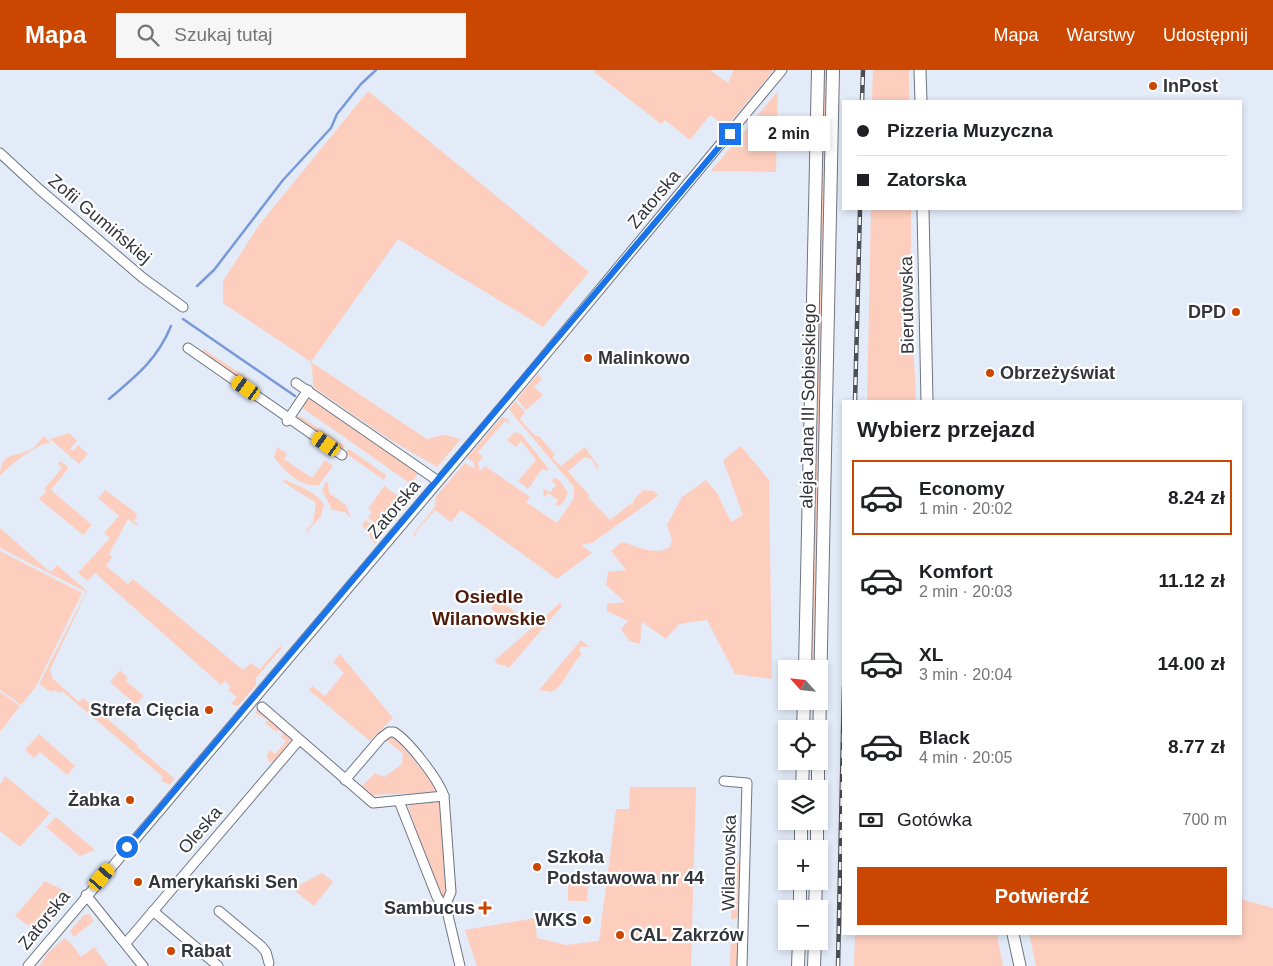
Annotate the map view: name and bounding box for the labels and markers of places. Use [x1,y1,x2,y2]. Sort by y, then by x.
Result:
place label: InPost [1163,76,1218,96]
marker: InPost [1147,80,1159,92]
place label: DPD [1188,302,1226,322]
marker: DPD [1230,306,1242,318]
place label: Malinkowo [598,348,690,368]
marker: Malinkowo [582,352,594,364]
place label: Obrzeżyświat [1000,363,1115,383]
marker: Obrzeżyświat [984,367,996,379]
place label: Strefa Cięcia [90,700,200,720]
marker: Strefa Cięcia [203,704,215,716]
place label: Żabka [68,790,121,810]
marker: Żabka [124,794,136,806]
place label: Szkoła Podstawowa nr 44 [547,847,704,888]
marker: Szkoła Podstawowa nr 44 [531,861,543,873]
place label: Amerykański Sen [148,872,298,892]
marker: Amerykański Sen [132,876,144,888]
place label: Sambucus [384,898,475,918]
marker: Sambucus [479,902,491,914]
place label: WKS [535,910,577,930]
marker: WKS [581,914,593,926]
place label: CAL Zakrzów [630,925,745,945]
marker: CAL Zakrzów [614,929,626,941]
place label: Rabat [181,941,231,961]
marker: Rabat [165,945,177,957]

